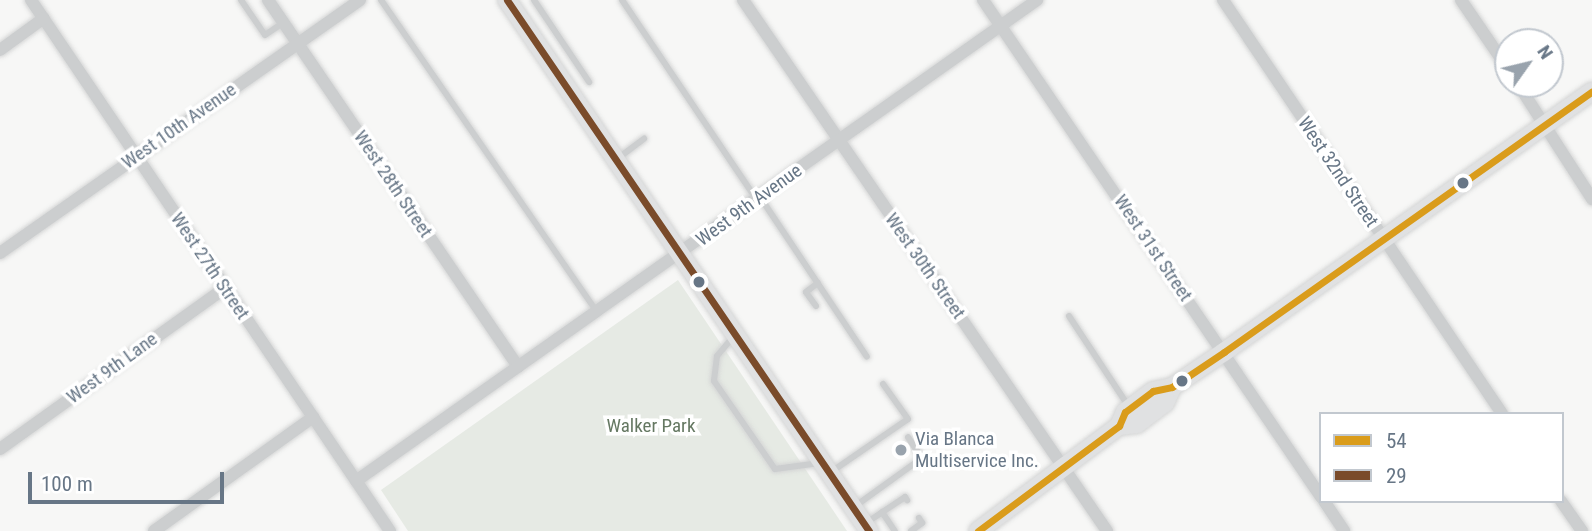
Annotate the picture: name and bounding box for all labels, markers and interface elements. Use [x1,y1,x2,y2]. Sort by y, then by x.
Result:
north arrow [1494,28,1564,98]
text: N [1532,41,1558,63]
street label: West 10th Avenue [117,78,241,174]
street label: West 32nd Street [1293,113,1383,231]
street label: West 28th Street [349,126,437,242]
street label: West 9th Avenue [692,159,806,251]
unlabelled marker [1456,176,1470,190]
street label: West 31st Street [1109,190,1197,306]
street label: West 27th Street [166,208,254,324]
street label: West 30th Street [880,209,970,323]
unlabelled marker [692,275,706,289]
street label: West 9th Lane [62,327,162,409]
unlabelled marker [1175,374,1189,388]
legend [1319,412,1564,503]
park label: Walker Park [607,415,695,437]
place label: Via Blanca Multiservice Inc. [915,428,1039,472]
text: 54 [1386,429,1407,453]
marker: Via Blanca Multiservice Inc. [893,442,909,458]
scale bar [32,458,228,502]
text: 29 [1386,464,1407,488]
text: 100 m [41,472,93,496]

